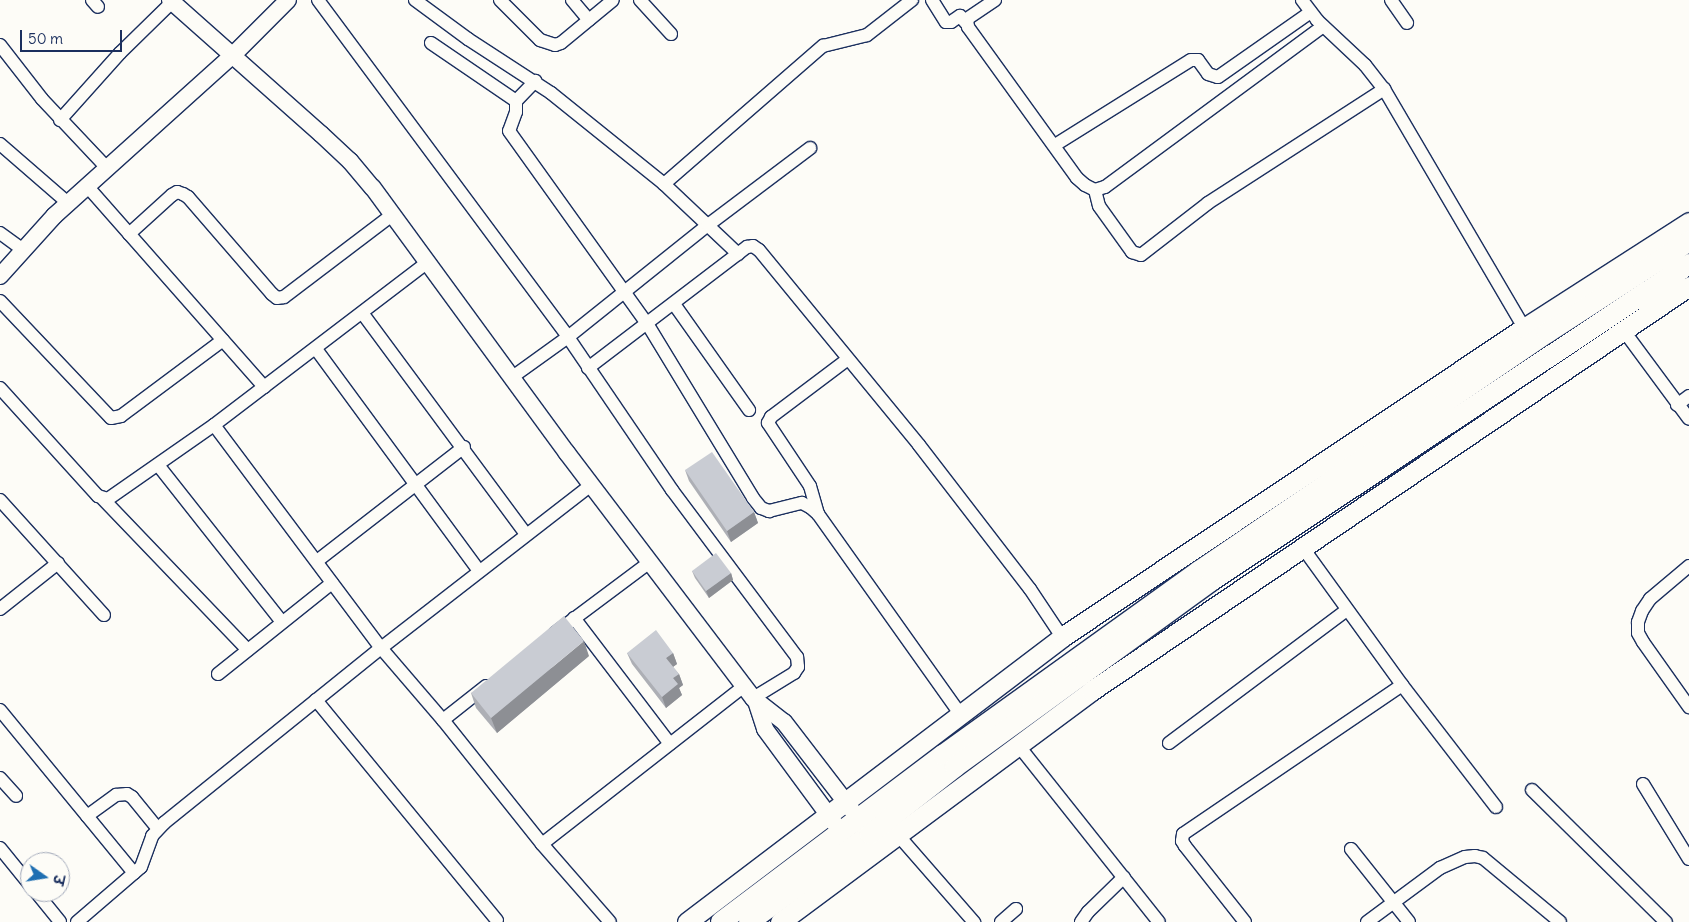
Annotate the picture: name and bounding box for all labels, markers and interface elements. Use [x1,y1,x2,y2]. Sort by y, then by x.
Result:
scale bar [22,20,125,52]
text: 50 m [28,29,63,48]
north arrow [20,852,70,902]
text: उ [49,874,68,887]

